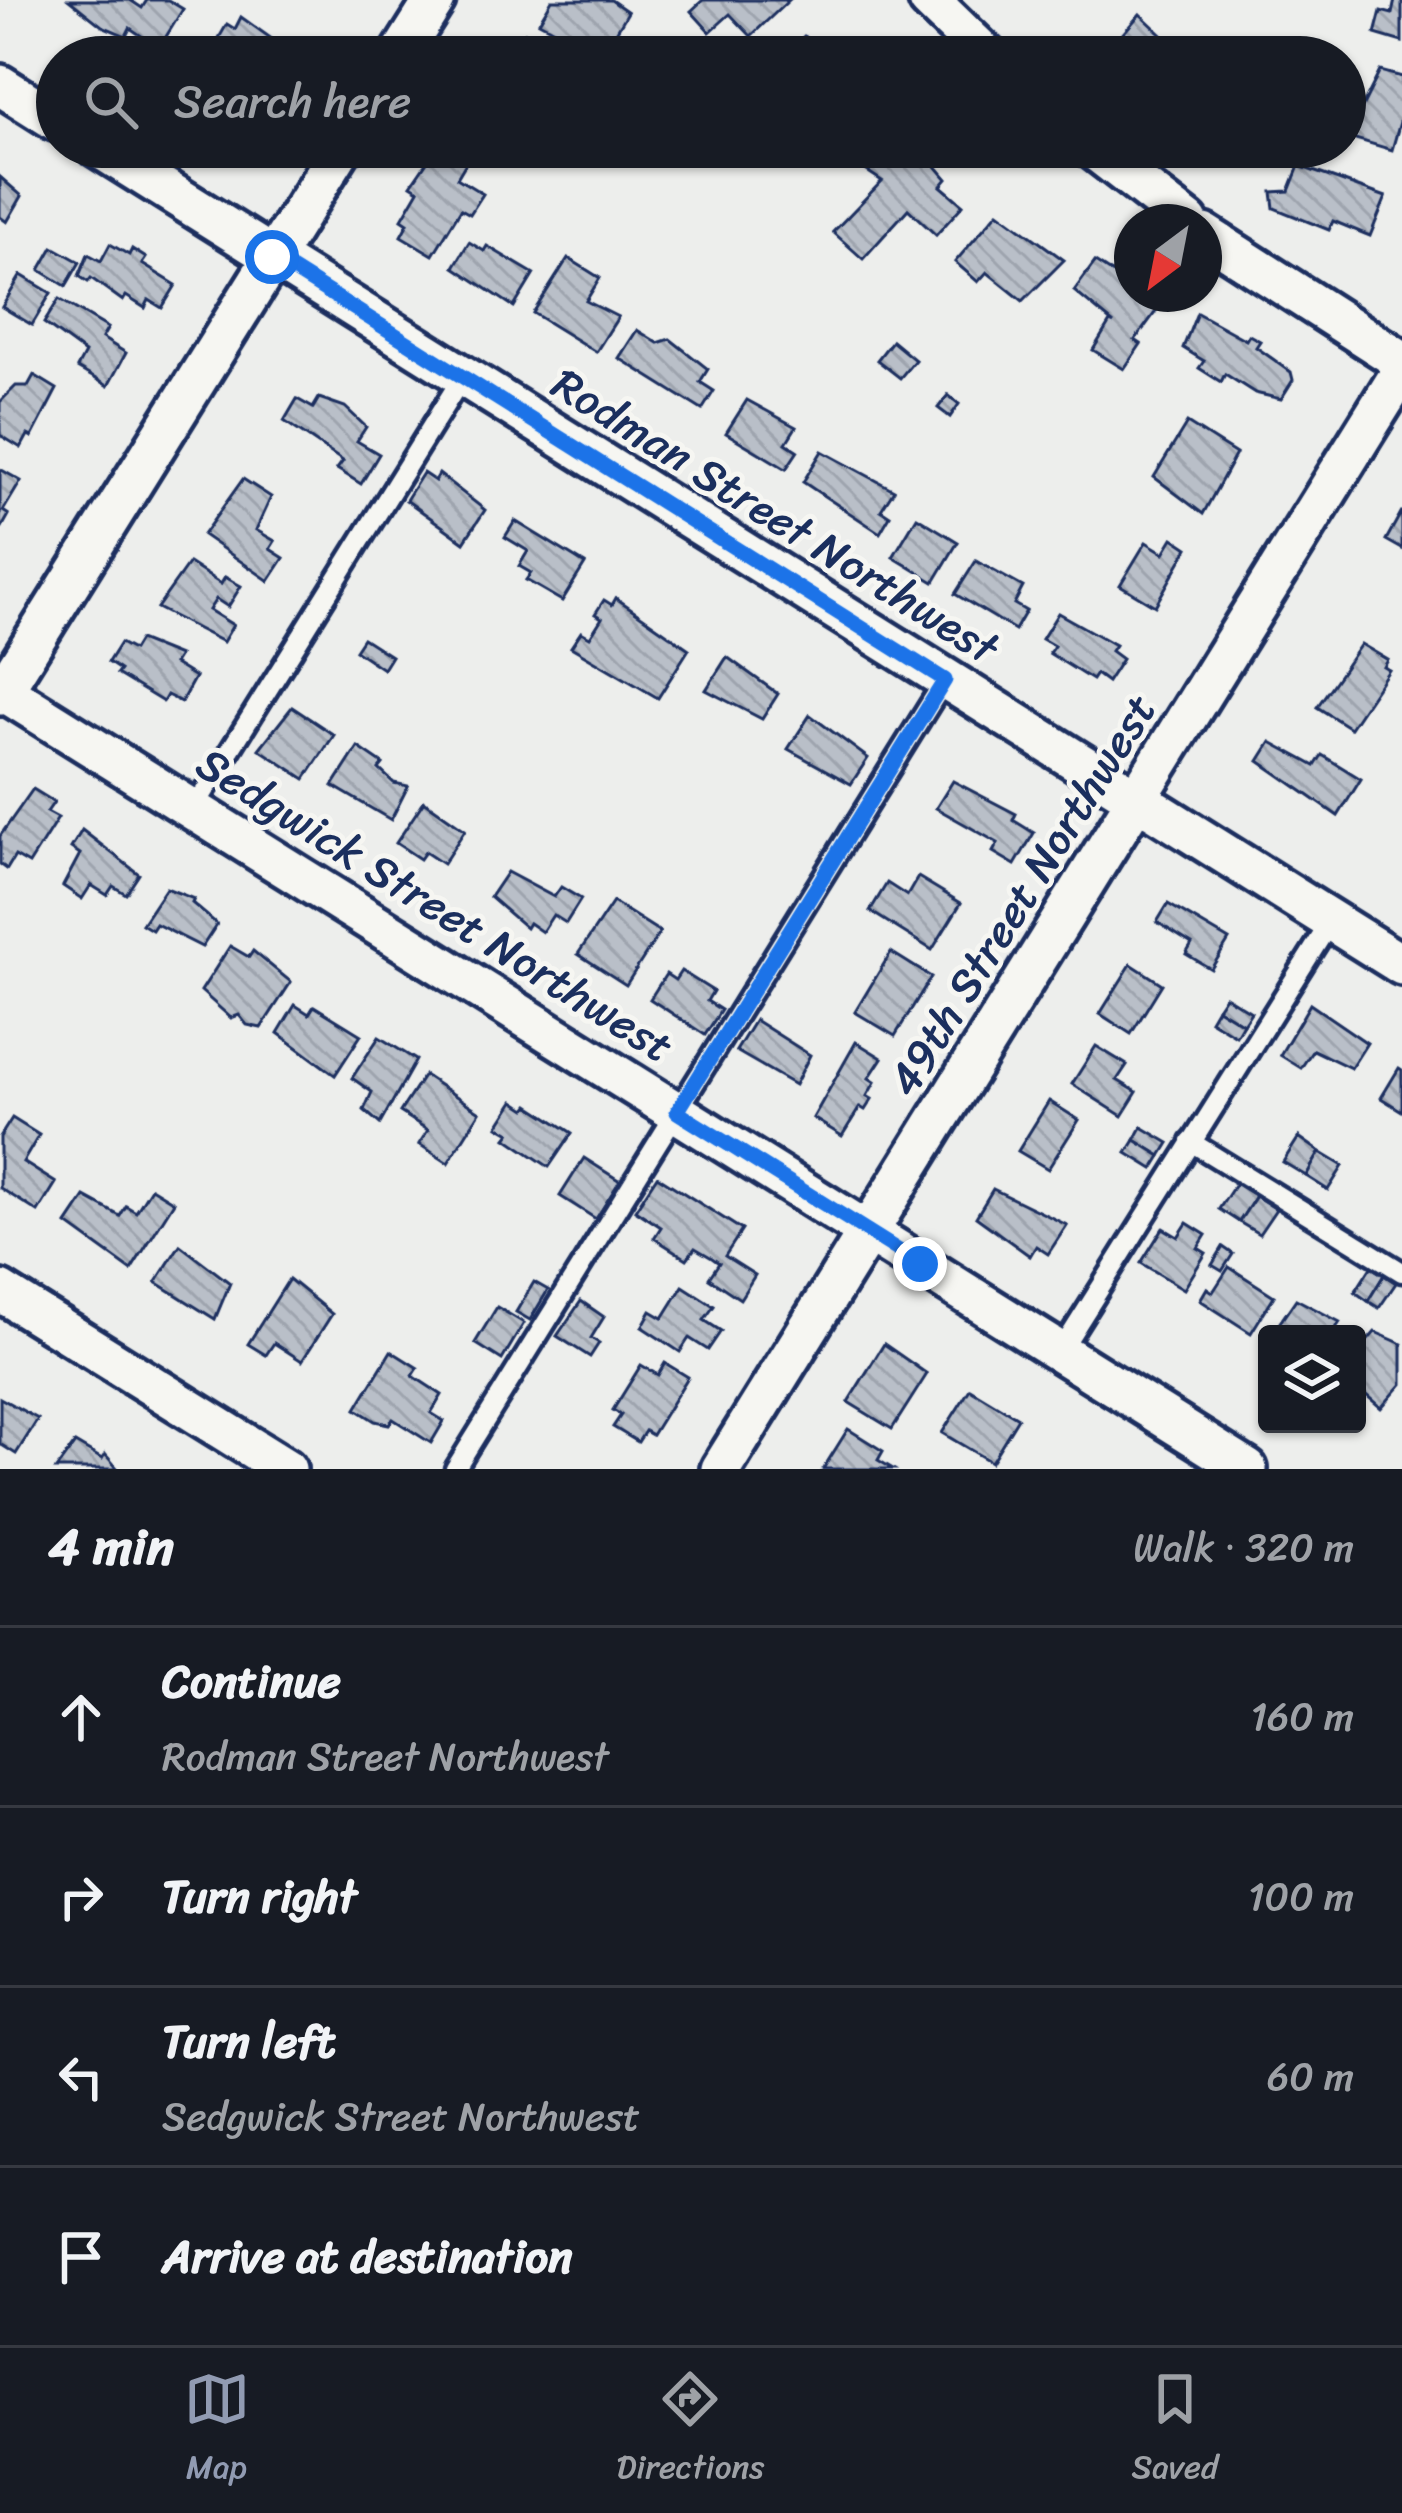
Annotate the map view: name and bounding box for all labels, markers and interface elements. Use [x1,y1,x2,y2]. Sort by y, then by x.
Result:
search box [36,36,1366,168]
text: Search here [174,62,411,142]
icon: search [78,69,144,135]
north arrow [1114,204,1222,312]
route start [245,230,299,284]
street label: Rodman Street Northwest [535,345,1016,688]
street label: 49th Street Northwest [865,678,1179,1112]
street label: Sedgwick Street Northwest [180,725,690,1085]
route end [893,1237,947,1291]
map controls [1258,1325,1366,1433]
button: layers [1258,1325,1366,1433]
text: 4 min [48,1502,174,1592]
text: Walk · 320 m [1133,1513,1354,1582]
text: Continue [162,1642,341,1722]
text: 160 m [1250,1682,1354,1751]
icon: ahead [48,1684,114,1750]
text: Rodman Street Northwest [162,1722,609,1791]
text: Turn right [162,1857,357,1937]
text: 100 m [1248,1862,1354,1931]
icon: right [48,1864,114,1930]
text: Turn left [162,2002,335,2082]
text: 60 m [1267,2042,1354,2111]
icon: left [48,2044,114,2110]
text: Sedgwick Street Northwest [162,2082,640,2151]
text: Arrive at destination [162,2217,572,2297]
icon: arrive [48,2224,114,2290]
tab: Map [184,2366,250,2496]
tab: Directions [617,2366,764,2496]
tab: Saved [1131,2366,1218,2496]

